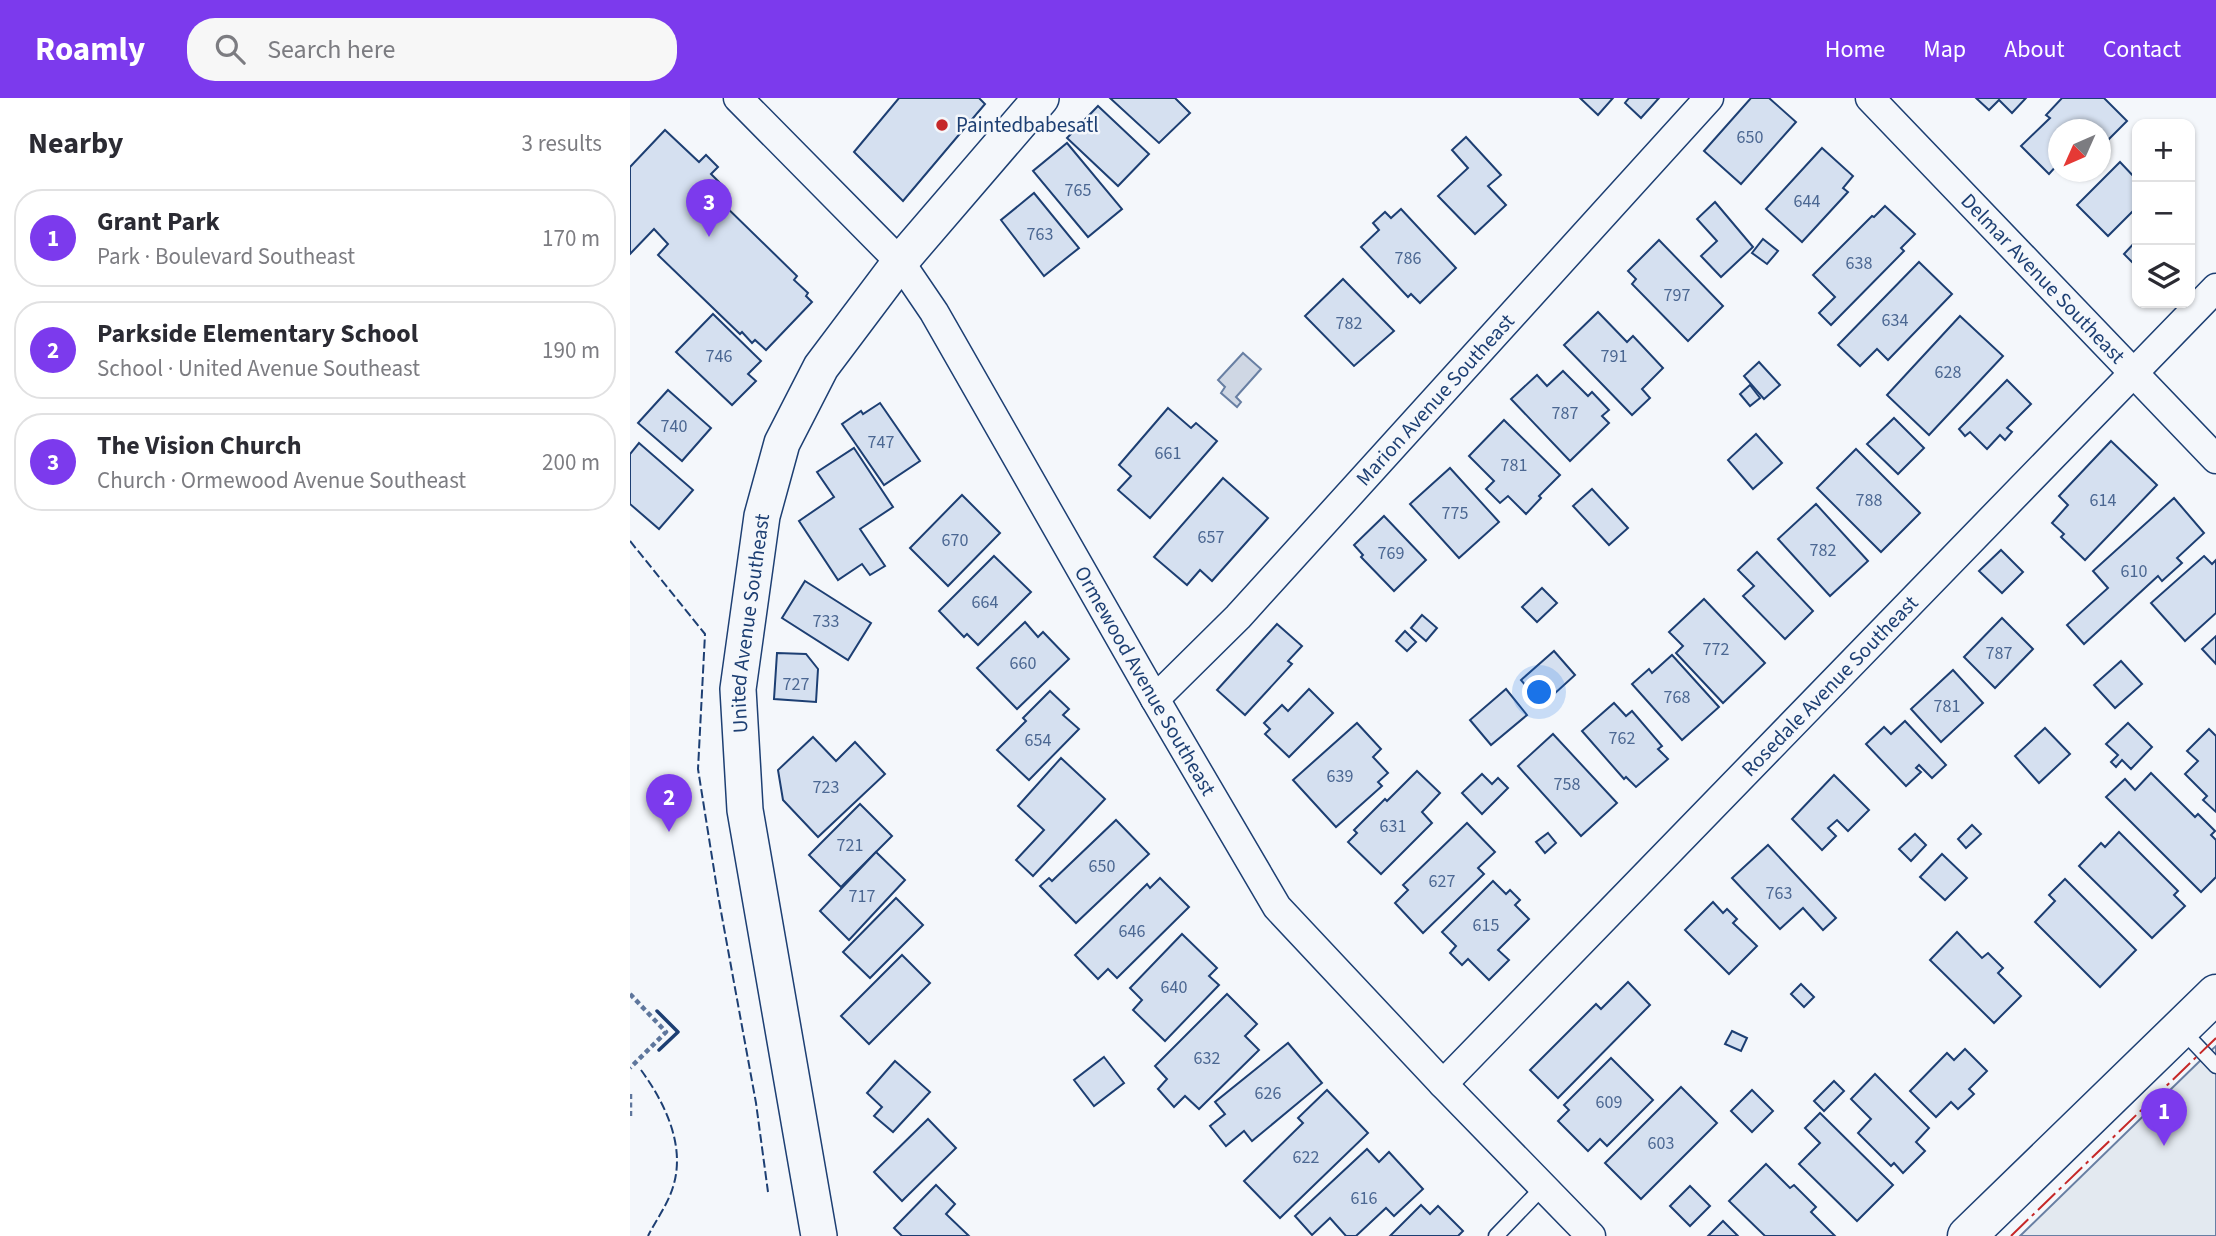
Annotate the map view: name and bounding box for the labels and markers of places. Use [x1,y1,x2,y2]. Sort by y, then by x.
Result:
place label: Paintedbabesatl [956,110,1099,140]
marker: Paintedbabesatl [934,117,950,133]
pin: 3 [686,179,732,237]
pin: 2 [646,774,692,832]
pin: 1 [2141,1088,2187,1146]

